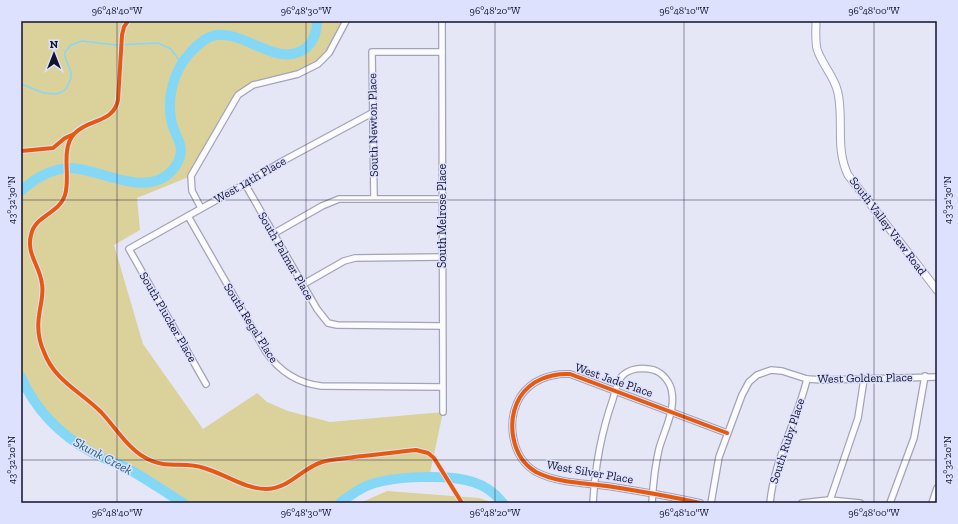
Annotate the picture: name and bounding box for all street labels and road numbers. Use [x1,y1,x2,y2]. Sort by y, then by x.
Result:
street label: South Newton Place [365,73,381,177]
street label: West 14th Place [212,154,289,206]
street label: South Melrose Place [435,164,449,268]
street label: South Valley View Road [847,174,930,278]
street label: South Palmer Place [255,209,317,303]
street label: South Plucker Place [137,269,200,365]
street label: South Regal Place [221,281,281,366]
street label: West Jade Place [573,360,655,400]
street label: West Golden Place [817,370,913,386]
street label: South Ruby Place [767,396,808,485]
street label: West Silver Place [546,457,635,487]

